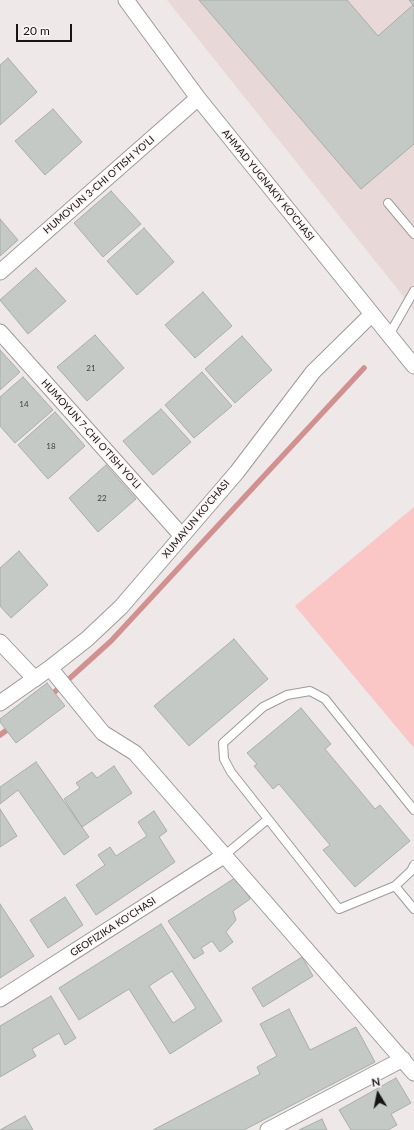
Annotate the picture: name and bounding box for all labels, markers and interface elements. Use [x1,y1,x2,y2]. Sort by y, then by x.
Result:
scale bar [18,16,74,42]
text: 20 m [23,23,50,38]
street label: AHMAD YUGNAKIY KO'CHASI [219,127,317,243]
street label: HUMOYUN 3-CHI O'TISH YO'LI [41,134,157,236]
house number: 21 [86,363,96,373]
street label: HUMOYUN 7-CHI O'TISH YO'LI [39,377,143,491]
house number: 14 [19,399,29,409]
house number: 18 [46,441,56,451]
street label: XUMAYUN KO'CHASI [160,477,232,561]
house number: 22 [97,493,107,503]
street label: GEOFIZIKA KO'CHASI [68,895,158,959]
north arrow [358,1074,398,1114]
text: N [371,1075,381,1089]

